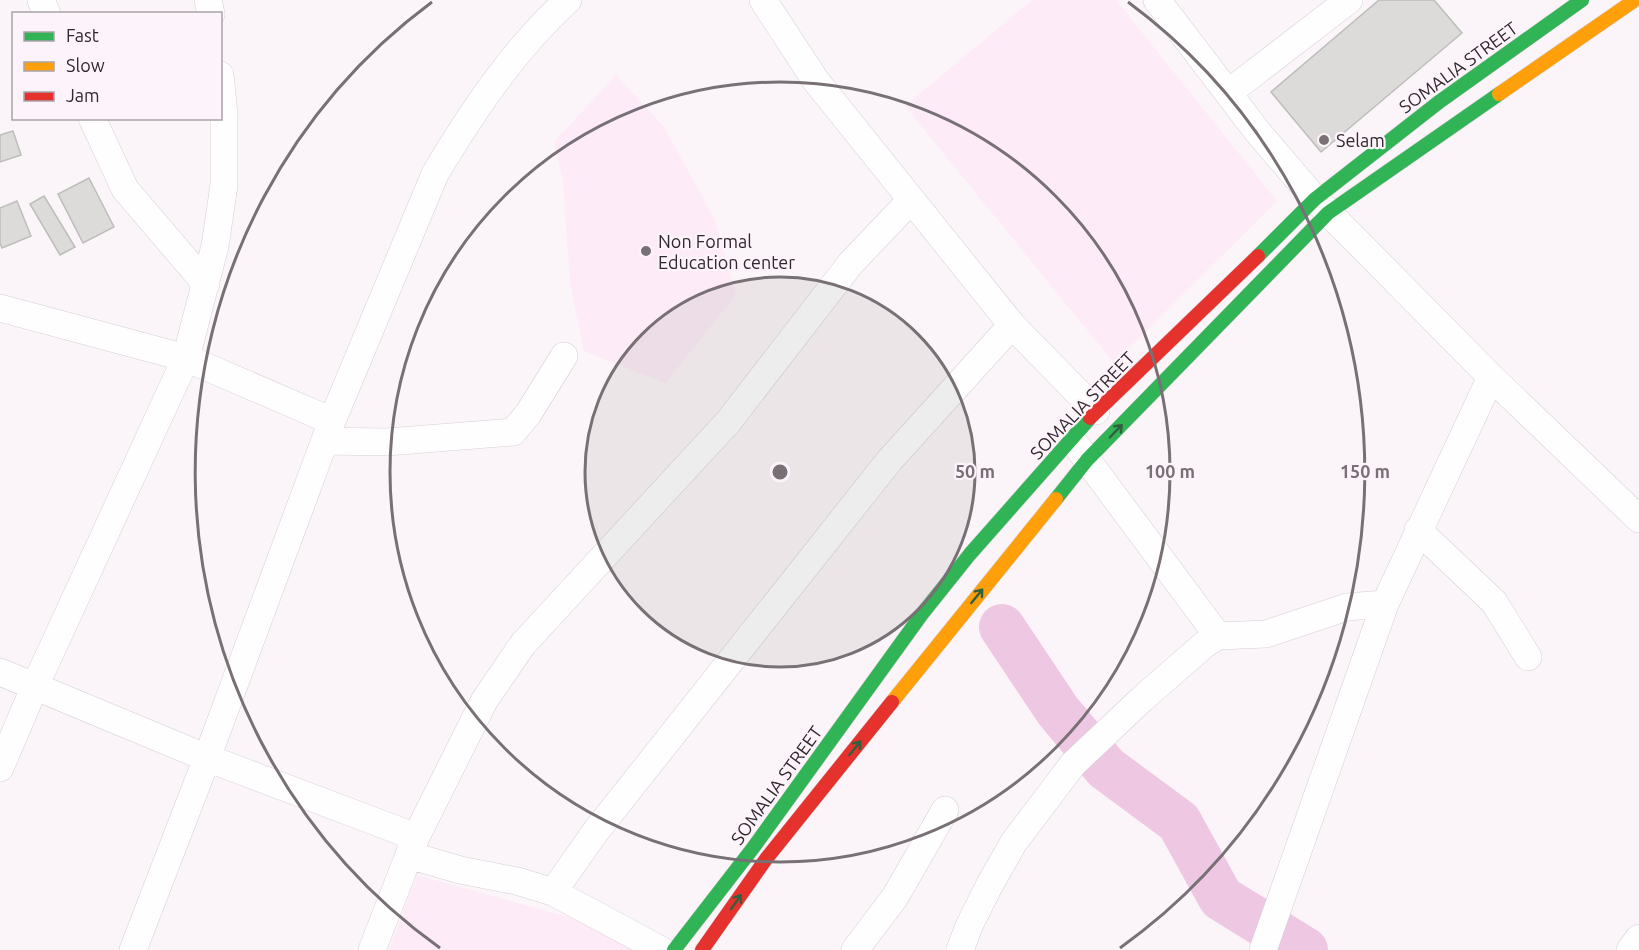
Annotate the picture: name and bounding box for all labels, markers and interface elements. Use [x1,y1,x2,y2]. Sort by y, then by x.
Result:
legend [12,12,222,120]
street label: SOMALIA STREET [1395,17,1521,117]
text: Fast [66,25,99,45]
text: Slow [66,55,105,75]
text: Jam [66,85,100,105]
place label: Selam [1336,130,1385,150]
marker: Selam [1317,133,1331,147]
place label: Non Formal Education center [658,231,795,272]
marker: Non Formal Education center [639,244,653,258]
street label: SOMALIA STREET [1026,347,1138,463]
one-way arrow [1108,423,1123,438]
text: 50 m [955,461,995,481]
text: 100 m [1145,461,1195,481]
text: 150 m [1340,461,1390,481]
centre of rings [770,462,790,482]
one-way arrow [971,588,984,604]
street label: SOMALIA STREET [726,722,826,848]
one-way arrow [849,740,862,756]
one-way arrow [729,895,742,911]

